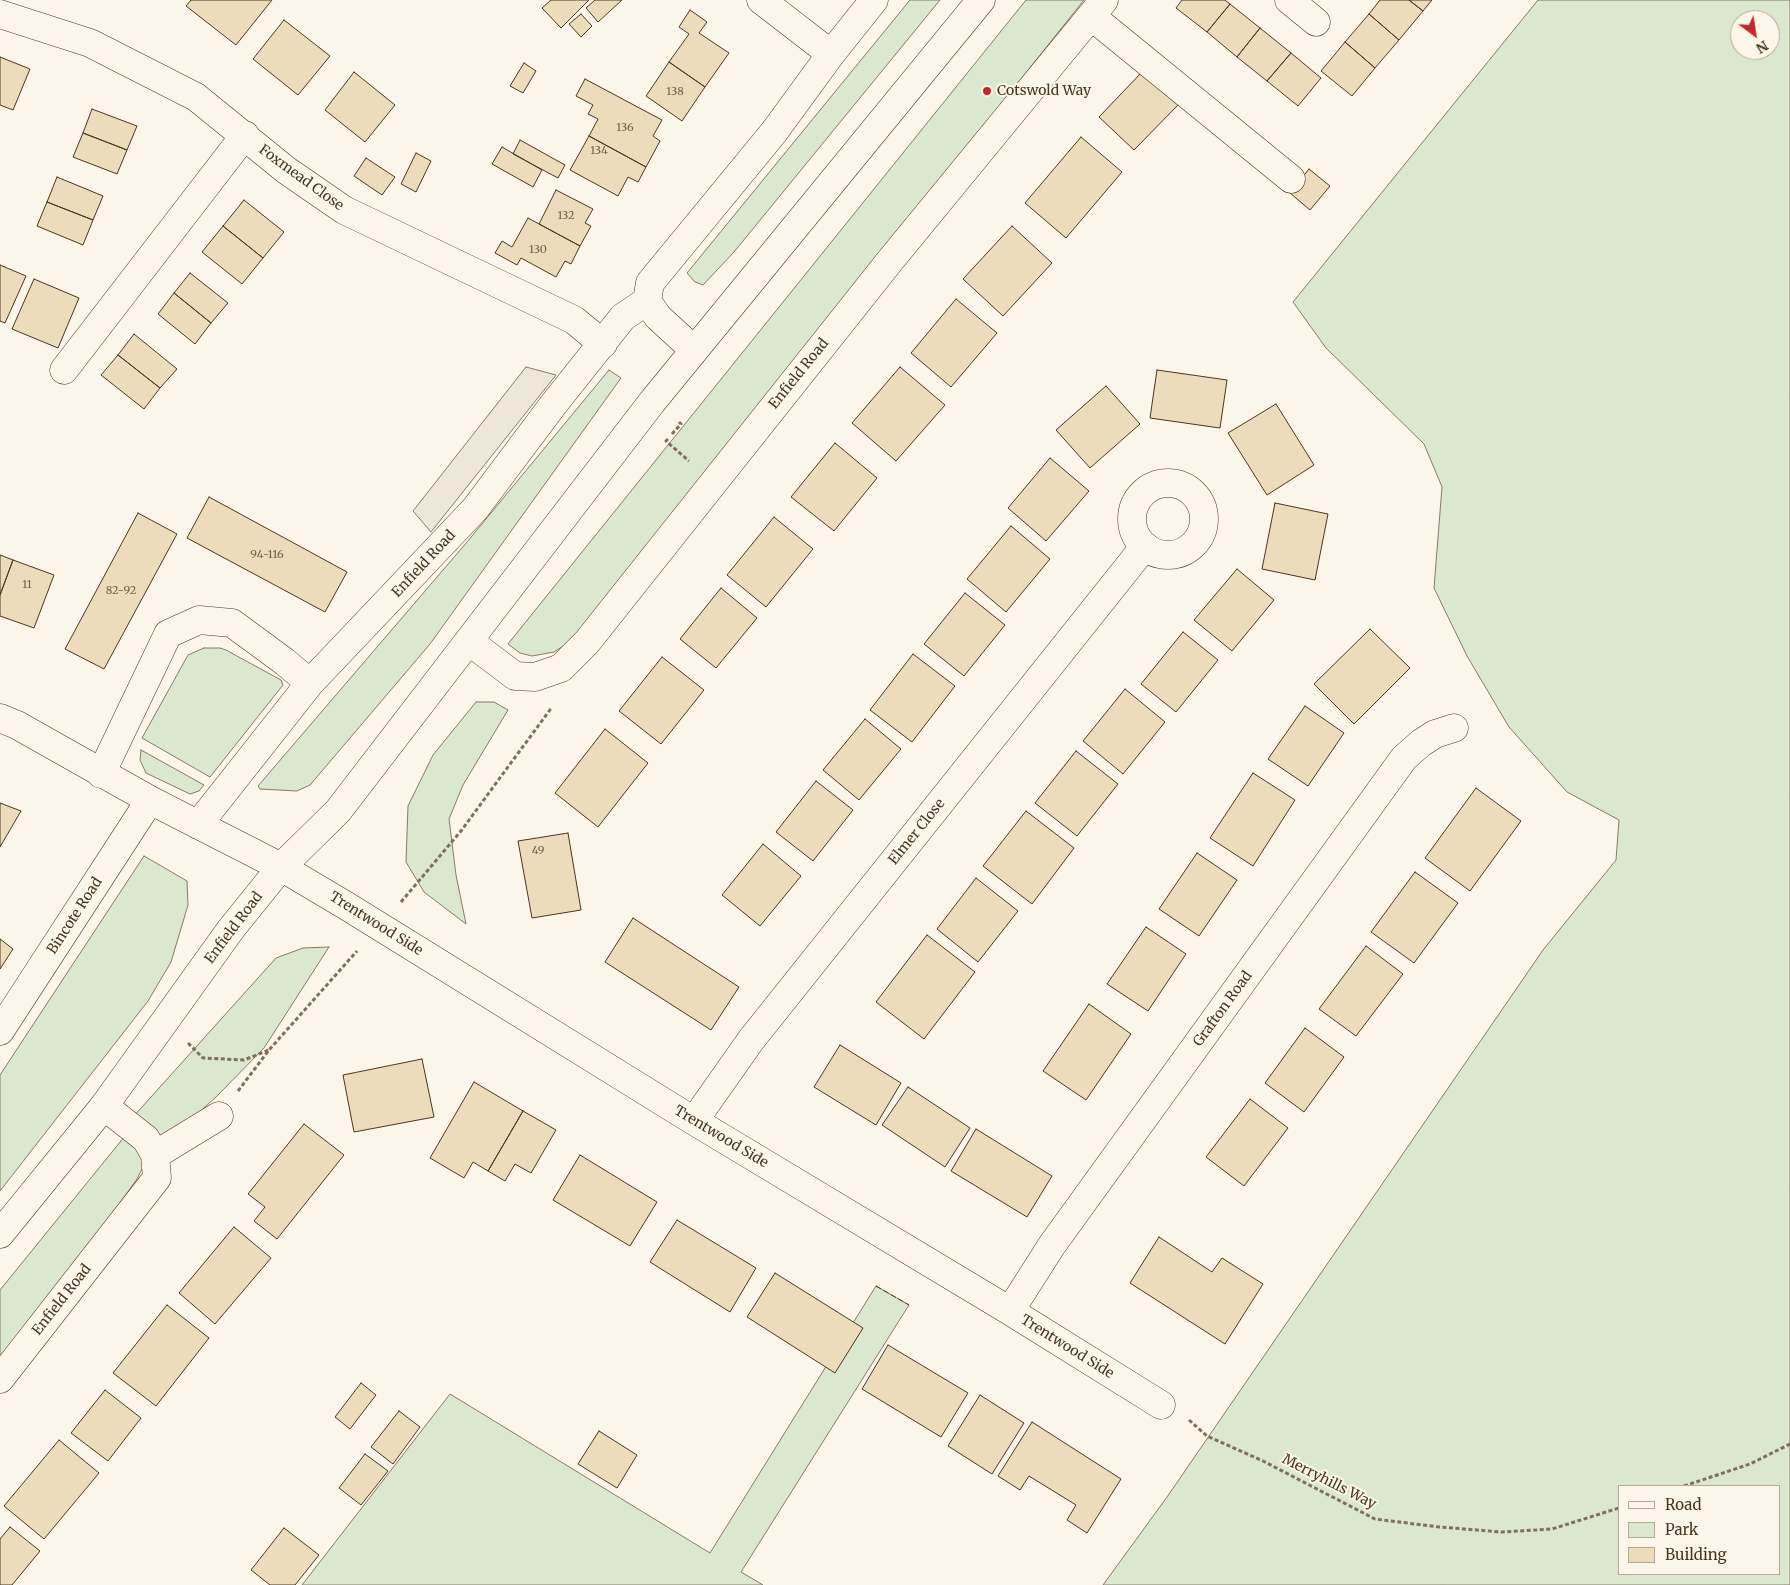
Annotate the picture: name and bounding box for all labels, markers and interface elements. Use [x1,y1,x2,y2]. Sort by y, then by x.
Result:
north arrow [1730,10,1780,60]
text: N [1753,36,1772,58]
place label: Cotswold Way [997,83,1091,99]
house number: 138 [666,85,684,99]
marker: Cotswold Way [981,85,993,97]
house number: 136 [616,121,634,135]
street label: Foxmead Close [255,142,347,214]
house number: 134 [590,144,608,158]
house number: 132 [557,209,575,223]
house number: 130 [529,243,547,257]
street label: Enfield Road [766,336,832,412]
street label: Enfield Road [389,527,459,601]
house number: 94-116 [250,548,284,562]
house number: 11 [22,578,32,592]
house number: 82-92 [106,584,136,598]
street label: Elmer Close [885,796,949,868]
house number: 49 [532,844,544,858]
street label: Bincote Road [44,875,106,957]
street label: Enfield Road [202,889,266,967]
street label: Trentwood Side [326,889,426,959]
street label: Grafton Road [1190,968,1256,1050]
street label: Trentwood Side [671,1102,771,1172]
street label: Enfield Road [29,1261,95,1339]
street label: Trentwood Side [1017,1312,1117,1382]
street label: Merryhills Way [1279,1451,1379,1513]
legend [1618,1485,1780,1575]
text: Road [1665,1495,1701,1514]
text: Park [1665,1520,1698,1539]
text: Building [1665,1545,1727,1564]

